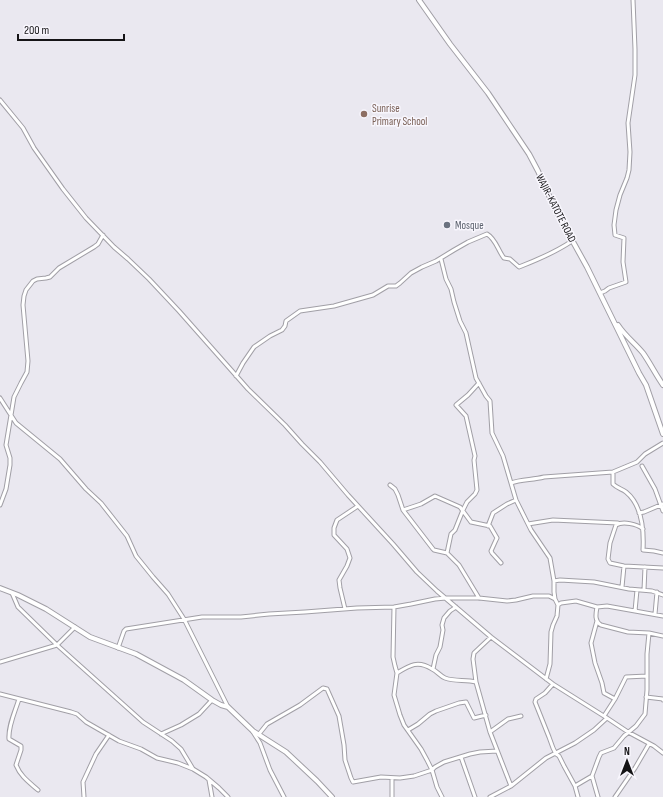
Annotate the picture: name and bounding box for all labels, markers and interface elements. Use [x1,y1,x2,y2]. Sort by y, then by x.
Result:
scale bar [18,16,124,42]
text: 200 m [24,23,50,38]
place label: Sunrise Primary School [372,102,427,128]
marker: Sunrise Primary School [359,109,369,119]
street label: WAJIR-KATOTE ROAD [533,172,579,244]
place label: Mosque [455,219,484,232]
marker: Mosque [442,220,452,230]
north arrow [607,741,647,781]
text: N [624,745,630,758]

